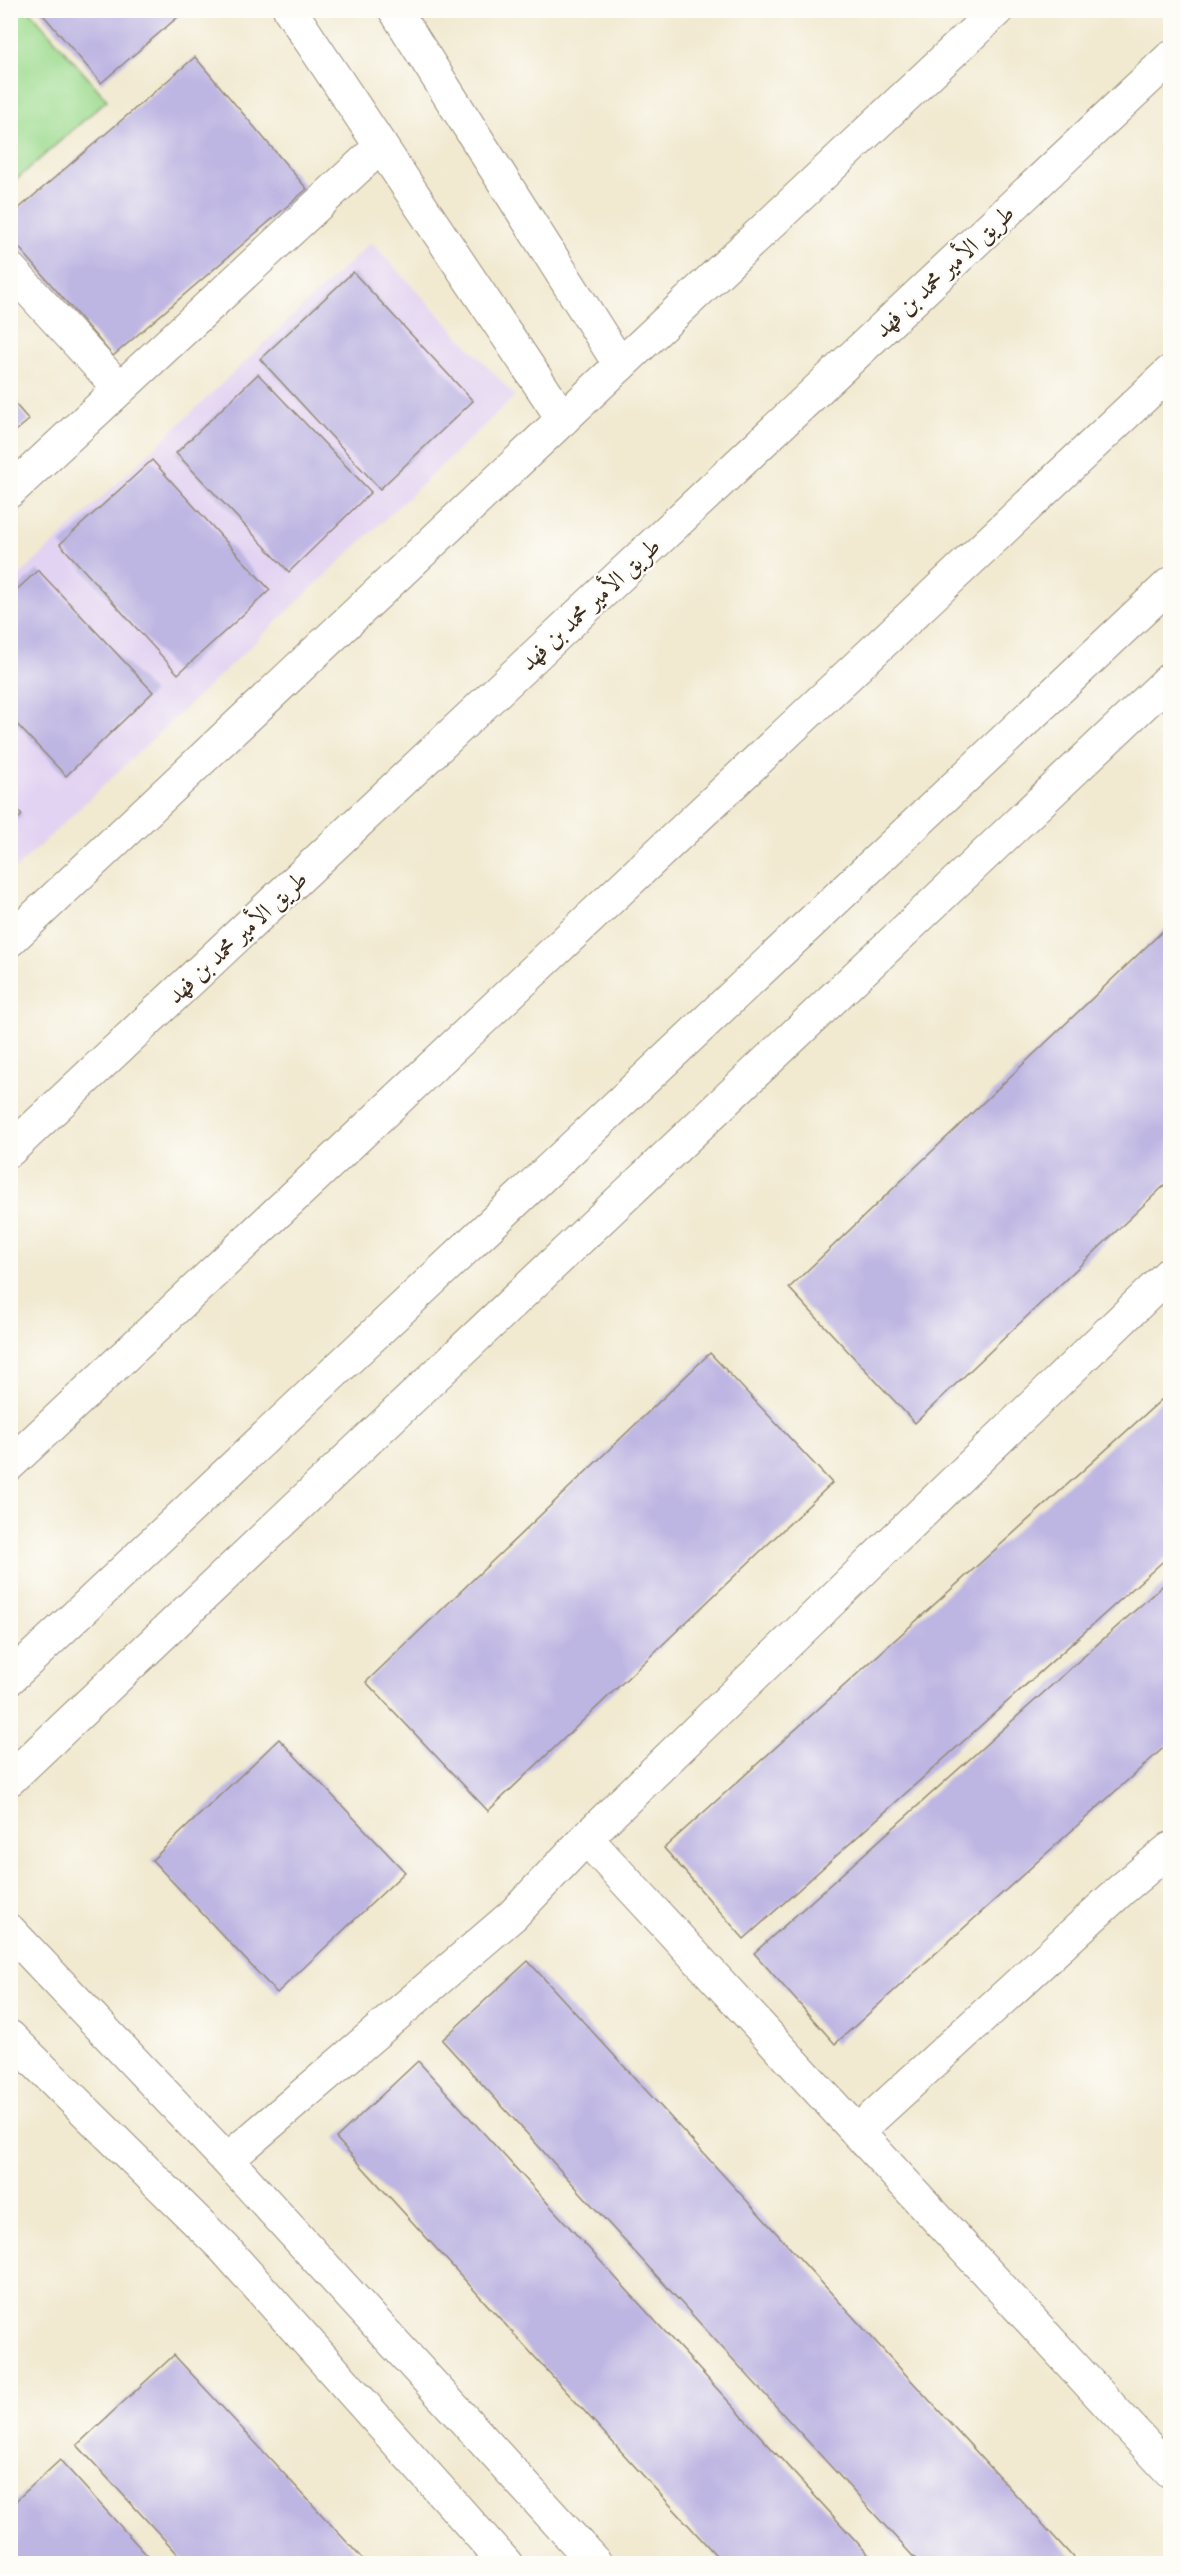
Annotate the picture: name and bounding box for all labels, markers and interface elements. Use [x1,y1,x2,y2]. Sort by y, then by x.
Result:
street label: طريق الأمير محمد بن فهد [867,197,1023,347]
street label: طريق الأمير محمد بن فهد [513,530,669,680]
street label: طريق الأمير محمد بن فهد [160,863,316,1013]

